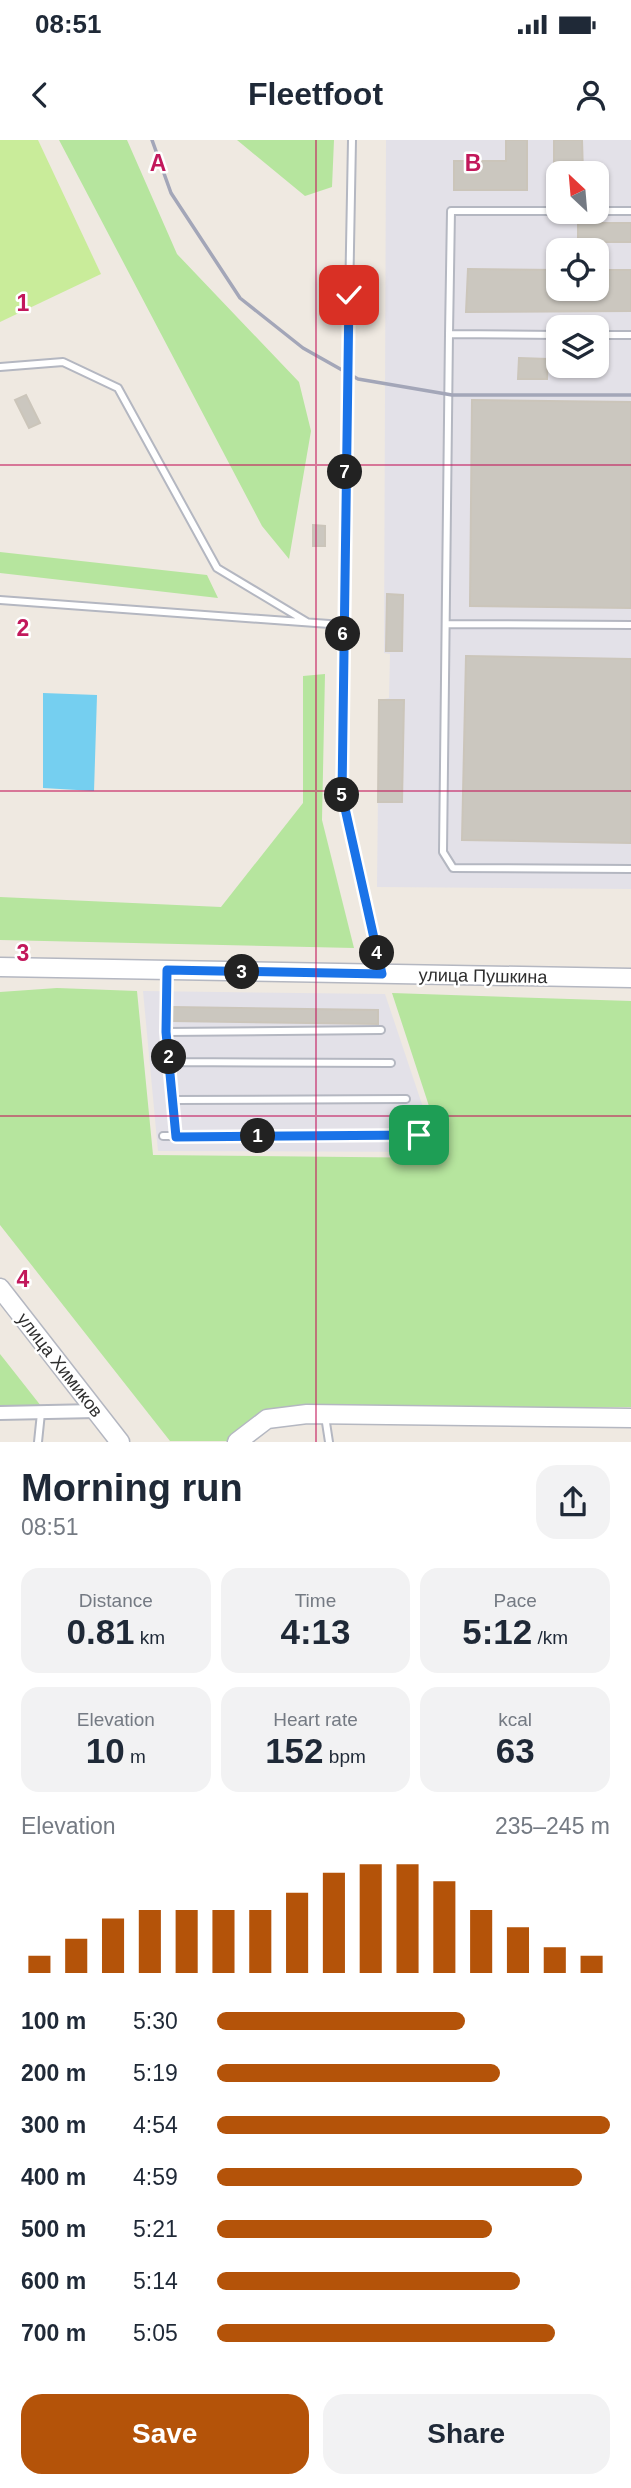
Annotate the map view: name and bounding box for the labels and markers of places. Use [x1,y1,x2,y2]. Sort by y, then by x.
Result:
pin [319,265,379,325]
pin: 7 [328,454,362,490]
pin: 6 [326,616,360,652]
pin: 5 [324,778,360,812]
pin: 4 [360,936,394,970]
pin: 3 [224,954,260,990]
pin: 2 [152,1040,186,1074]
pin [389,1105,449,1165]
pin: 1 [240,1118,276,1154]

